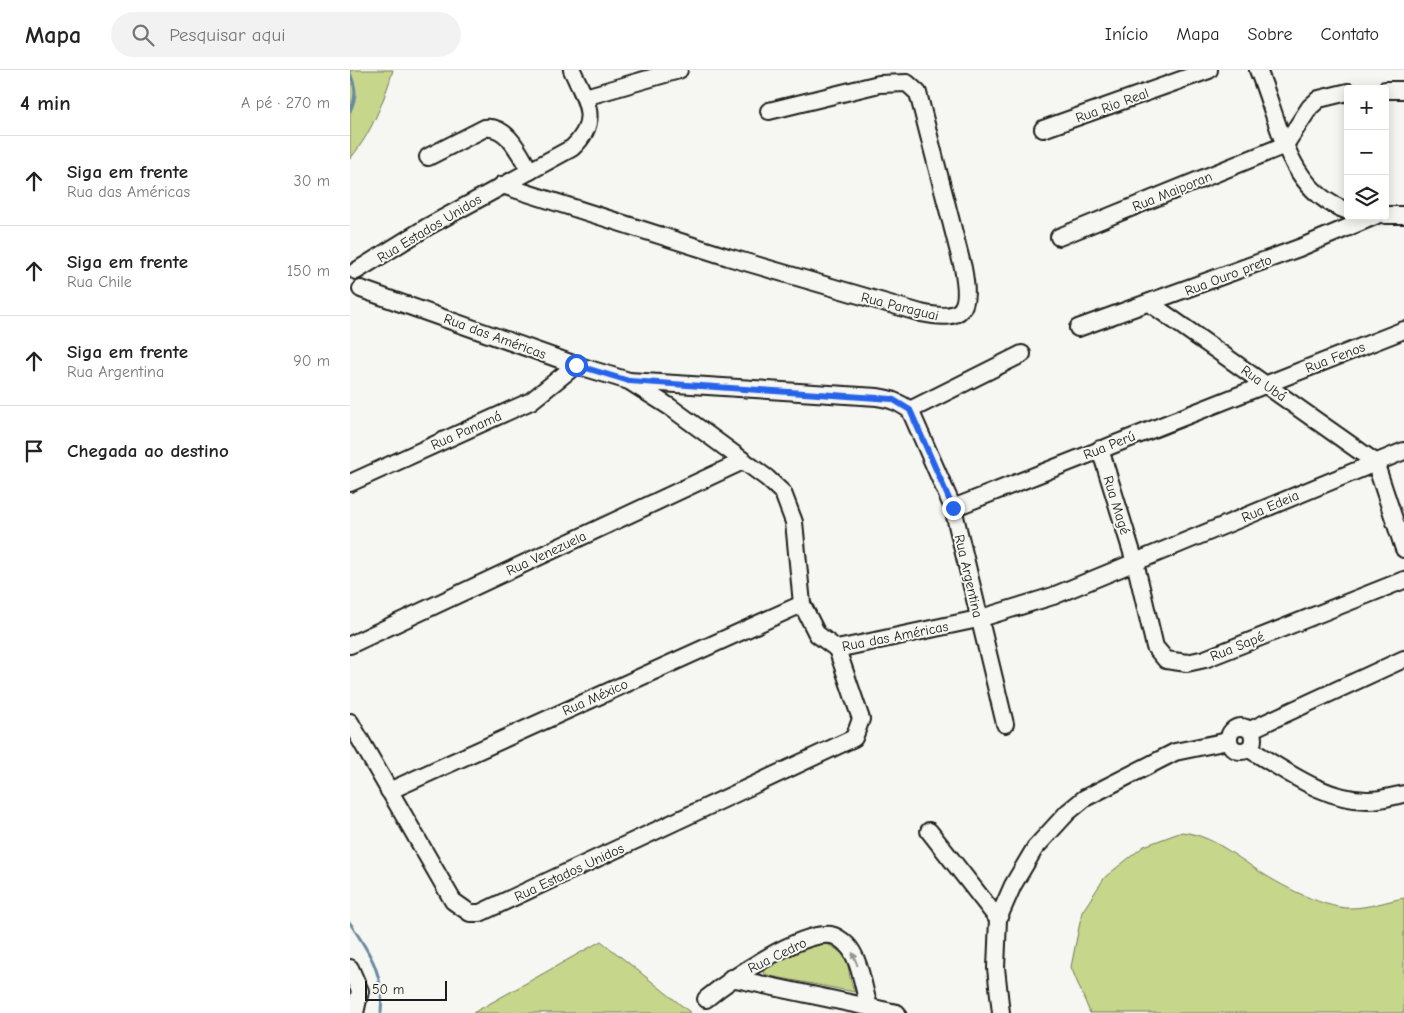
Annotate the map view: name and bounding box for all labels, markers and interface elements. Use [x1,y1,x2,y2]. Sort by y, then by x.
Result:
search box [111,12,461,57]
text: Mapa [25,21,81,49]
icon: search [129,21,157,49]
text: Pesquisar aqui [169,24,285,46]
text: Início [1105,24,1148,45]
text: Mapa [1176,24,1219,45]
text: Sobre [1247,24,1292,45]
text: Contato [1320,24,1379,45]
street label: Rua Rio Real [1073,84,1151,127]
map controls [1344,85,1389,220]
button: + [1344,85,1389,130]
text: 4 min [20,91,71,115]
text: A pé · 270 m [241,94,330,112]
button: − [1344,130,1389,175]
text: Siga em frente [67,161,188,183]
icon: ahead [20,167,48,195]
street label: Rua Maiporan [1130,168,1215,215]
text: 30 m [294,172,330,190]
button: layers [1344,175,1389,220]
text: Rua das Américas [67,183,190,201]
street label: Rua Estados Unidos [374,190,485,266]
text: Siga em frente [67,251,188,273]
street label: Rua Ouro preto [1182,251,1274,300]
icon: ahead [20,257,48,285]
text: 150 m [287,262,330,280]
text: Rua Chile [67,273,132,291]
street label: Rua Paraguai [859,289,940,324]
street label: Rua das Américas [441,310,549,363]
street label: Rua Fenos [1303,338,1368,377]
text: Siga em frente [67,341,188,363]
icon: ahead [20,347,48,375]
text: 90 m [293,352,330,370]
route start [565,354,588,377]
street label: Rua Ubá [1238,362,1290,405]
text: Rua Argentina [67,363,164,381]
street label: Rua Panamá [428,407,504,454]
street label: Rua Perú [1081,427,1138,464]
icon: arrive [20,437,48,465]
text: Chegada ao destino [67,440,229,462]
street label: Rua Magé [1100,474,1134,537]
street label: Rua Edeia [1239,487,1301,526]
route end [942,497,965,520]
street label: Rua Venezuela [503,527,589,579]
street label: Rua Argentina [951,533,986,619]
street label: Rua das Américas [841,618,950,655]
street label: Rua Sapé [1208,628,1267,665]
street label: Rua México [560,675,631,719]
street label: Rua Estados Unidos [512,840,627,905]
street label: Rua Cedro [745,934,809,977]
one-way arrow [851,951,859,966]
scale bar [365,978,448,1001]
text: 50 m [372,981,404,998]

